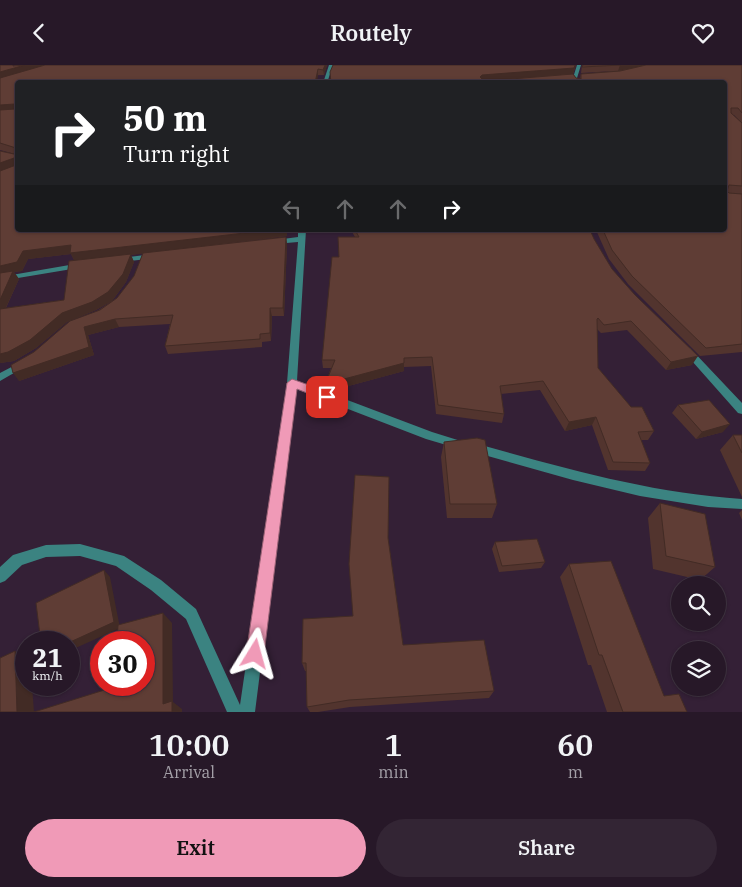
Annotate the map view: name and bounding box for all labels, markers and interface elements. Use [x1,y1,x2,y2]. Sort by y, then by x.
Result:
text: Routely [330,18,412,47]
icon: back [25,19,53,47]
icon: heart [689,19,717,47]
text: 50 m [123,95,207,141]
icon: right [40,100,105,165]
text: Turn right [123,139,230,168]
icon: left [278,195,306,223]
icon: ahead [331,195,359,223]
icon: ahead [384,195,412,223]
icon: right [437,195,465,223]
pin [306,376,348,418]
icon: arrive [313,383,341,411]
map controls [671,576,726,696]
button: search [671,576,726,631]
position arrow [228,627,280,679]
speed limit sign: 30 [90,631,155,696]
text: 21 [32,641,63,674]
button: layers [671,641,726,696]
text: km/h [32,668,63,683]
text: 10:00 [149,725,230,764]
text: 1 [384,725,402,764]
text: 60 [557,725,593,764]
text: Arrival [163,762,215,782]
text: min [378,762,409,782]
text: m [568,762,583,782]
button: Exit [25,819,366,877]
button: Share [376,819,717,877]

